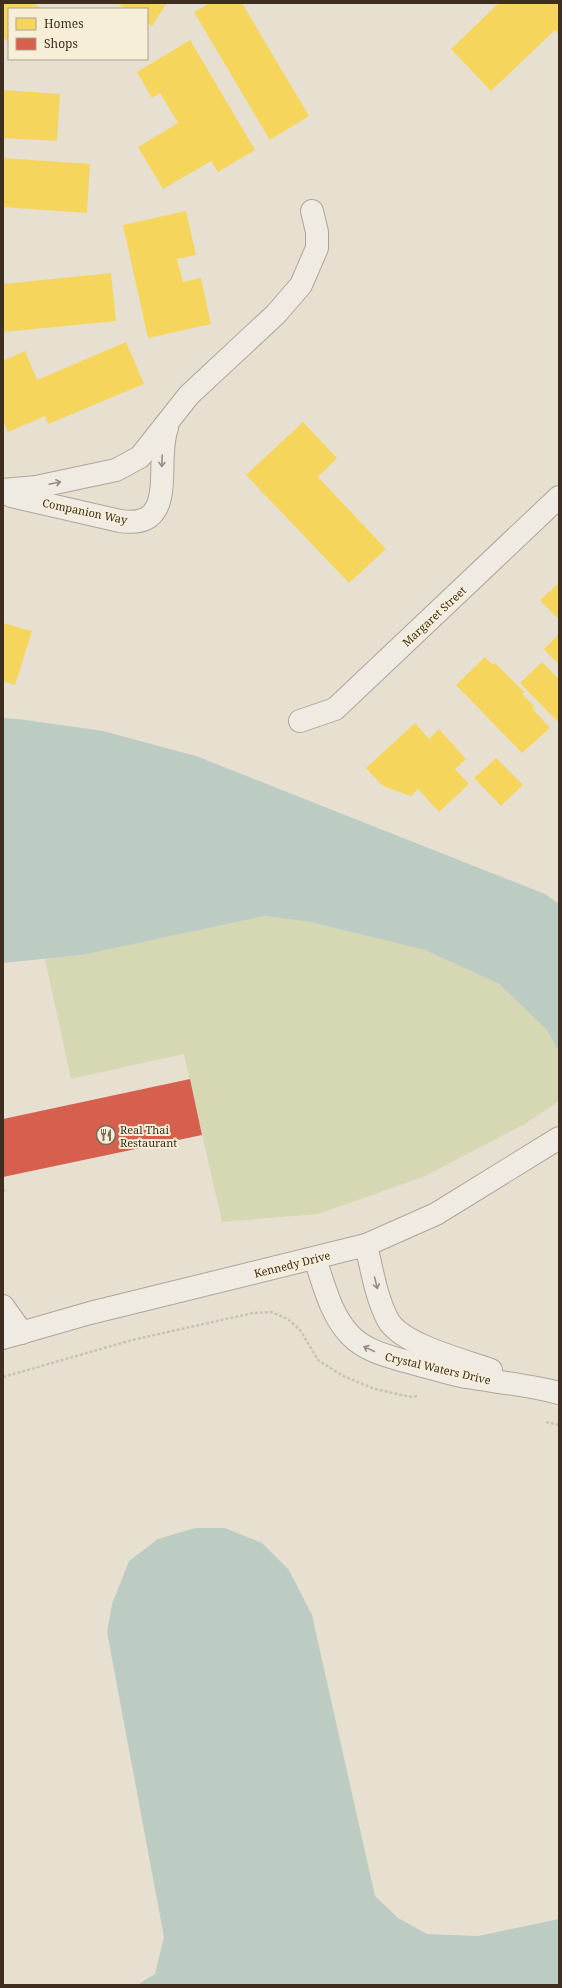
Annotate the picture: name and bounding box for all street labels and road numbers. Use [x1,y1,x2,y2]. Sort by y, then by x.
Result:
street label: Companion Way [41,495,130,527]
street label: Margaret Street [399,582,469,650]
street label: Kennedy Drive [252,1247,332,1281]
street label: Crystal Waters Drive [384,1349,492,1387]

